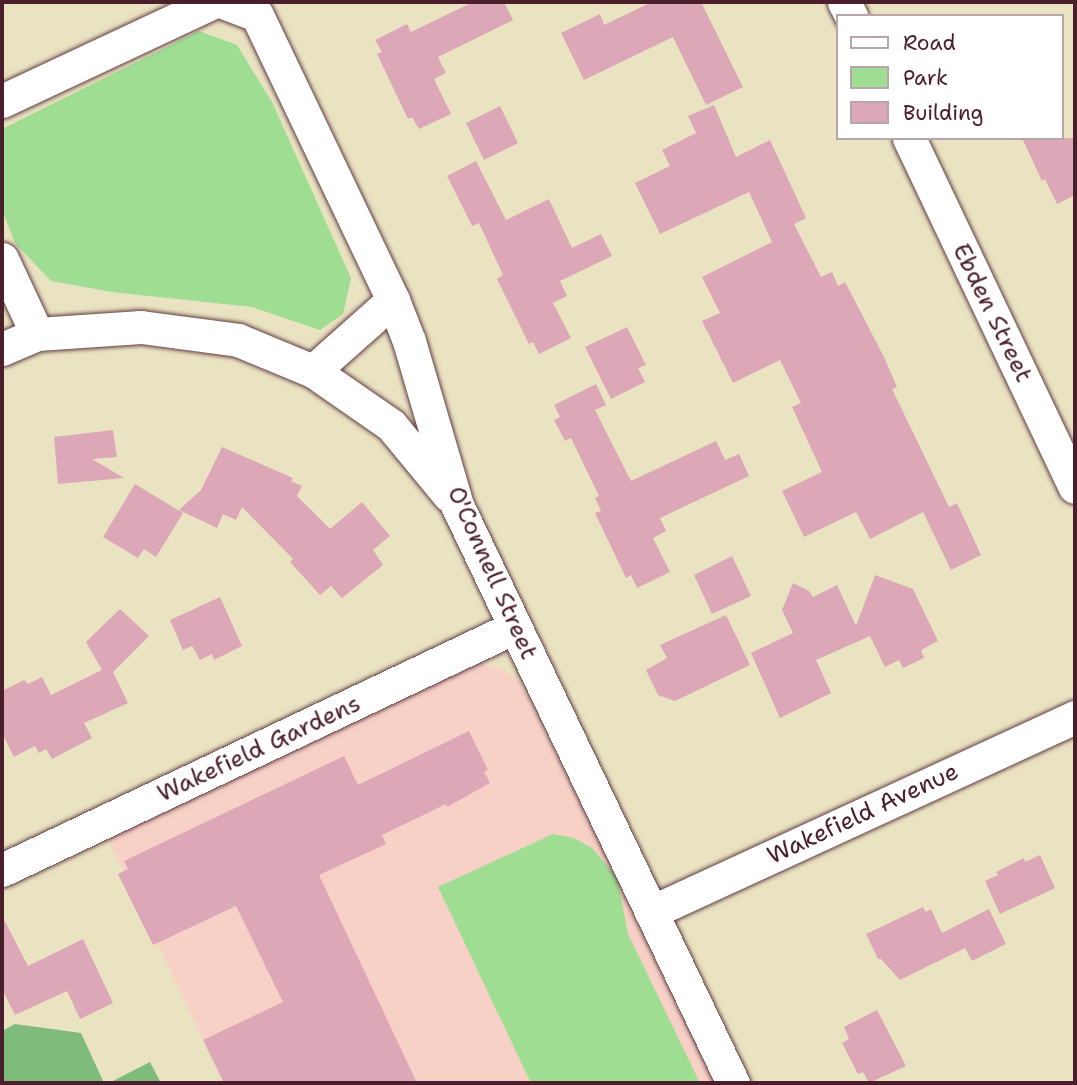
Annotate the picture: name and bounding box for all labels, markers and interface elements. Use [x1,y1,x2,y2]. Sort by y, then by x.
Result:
legend [836,14,1063,140]
text: Road [903,29,956,57]
text: Park [903,64,948,92]
text: Building [903,99,983,127]
street label: Ebden Street [946,239,1038,387]
street label: O'Connell Street [441,482,543,664]
street label: Wakefield Gardens [153,689,365,809]
street label: Wakefield Avenue [763,757,963,871]

